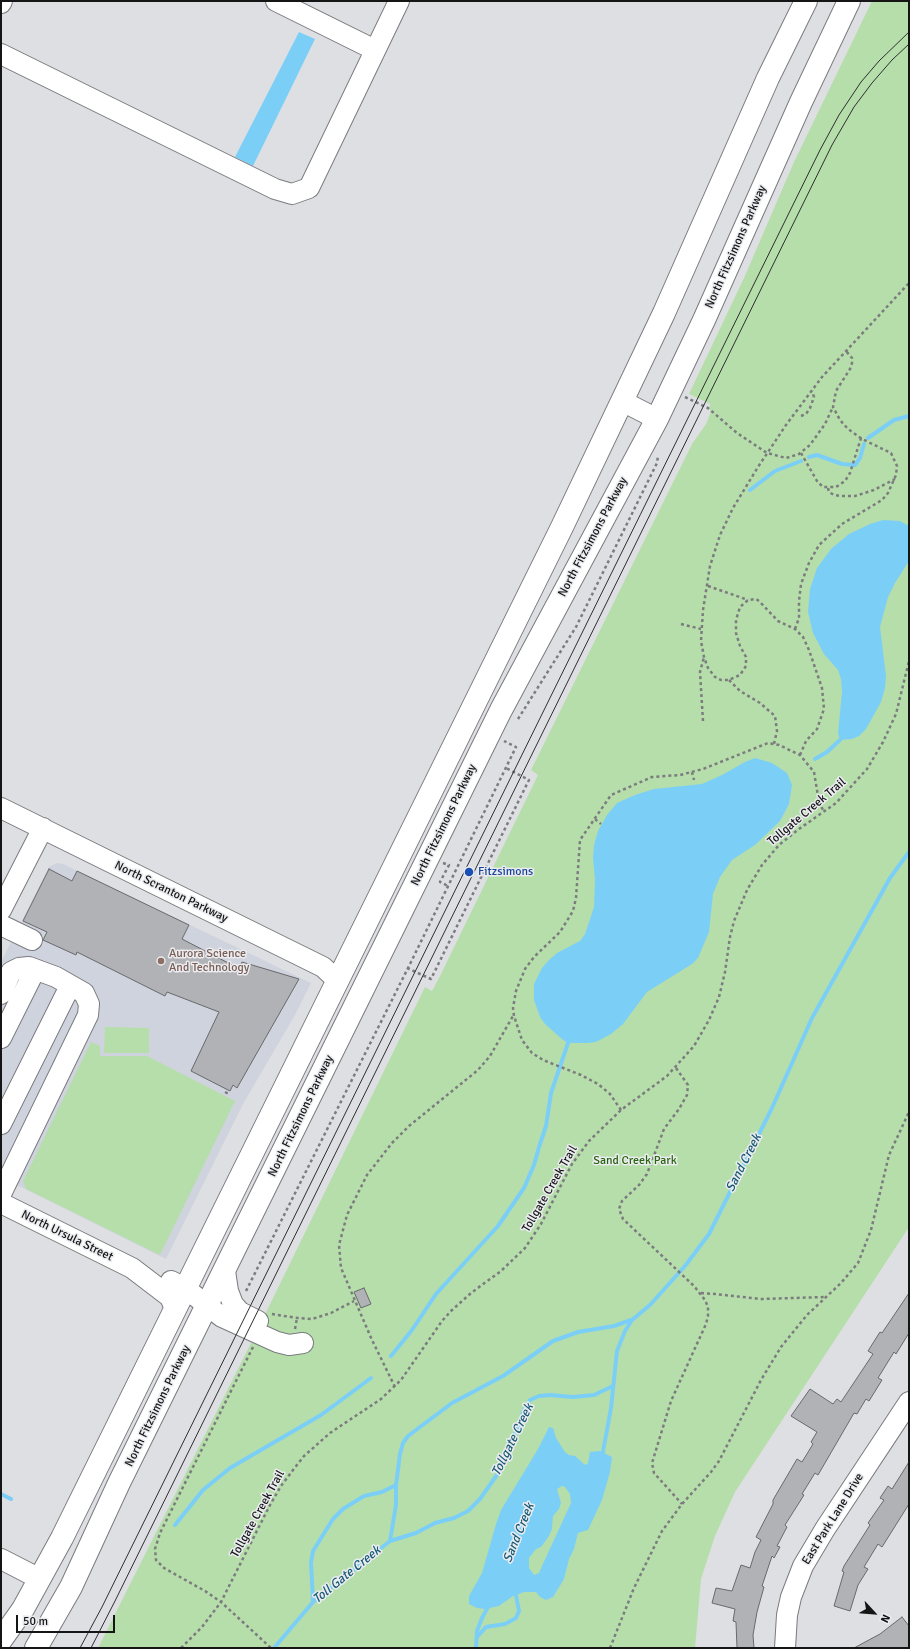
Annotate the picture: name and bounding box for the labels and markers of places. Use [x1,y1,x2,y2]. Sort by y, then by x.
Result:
place label: Fitzsimons [478,865,533,879]
marker: Fitzsimons [463,866,475,878]
place label: Aurora Science And Technology [169,947,249,975]
marker: Aurora Science And Technology [156,956,166,966]

